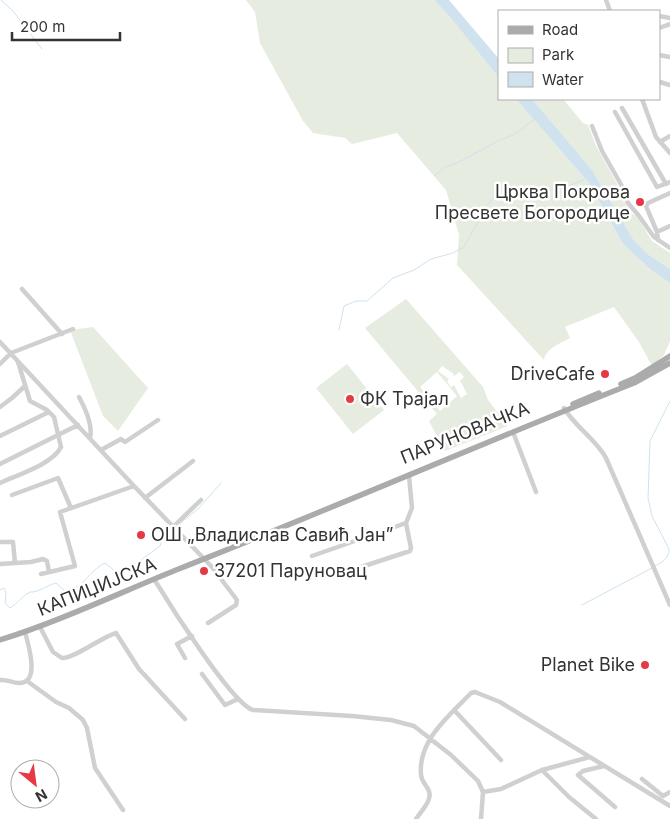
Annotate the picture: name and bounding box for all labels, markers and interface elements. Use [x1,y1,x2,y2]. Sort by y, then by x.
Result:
scale bar [12,10,120,42]
legend [498,10,660,100]
text: 200 m [20,17,65,36]
text: Road [542,20,578,39]
text: Park [542,45,575,64]
text: Water [542,70,584,89]
place label: Црква Покрова Пресвете Богородице [435,181,630,223]
marker: Црква Покрова Пресвете Богородице [634,196,646,208]
place label: DriveCafe [510,363,595,384]
marker: DriveCafe [599,368,611,380]
place label: ФК Трајал [360,388,449,409]
marker: ФК Трајал [344,393,356,405]
street label: ПАРУНОВАЧКА [397,397,532,468]
place label: ОШ „Владислав Савић Јан” [151,524,394,545]
marker: ОШ „Владислав Савић Јан” [135,529,147,541]
street label: КАПИЏИЈСКА [34,553,159,620]
place label: 37201 Паруновац [214,560,367,581]
marker: 37201 Паруновац [198,565,210,577]
place label: Planet Bike [541,654,635,675]
marker: Planet Bike [639,659,651,671]
north arrow [10,759,60,809]
text: N [33,786,50,806]

